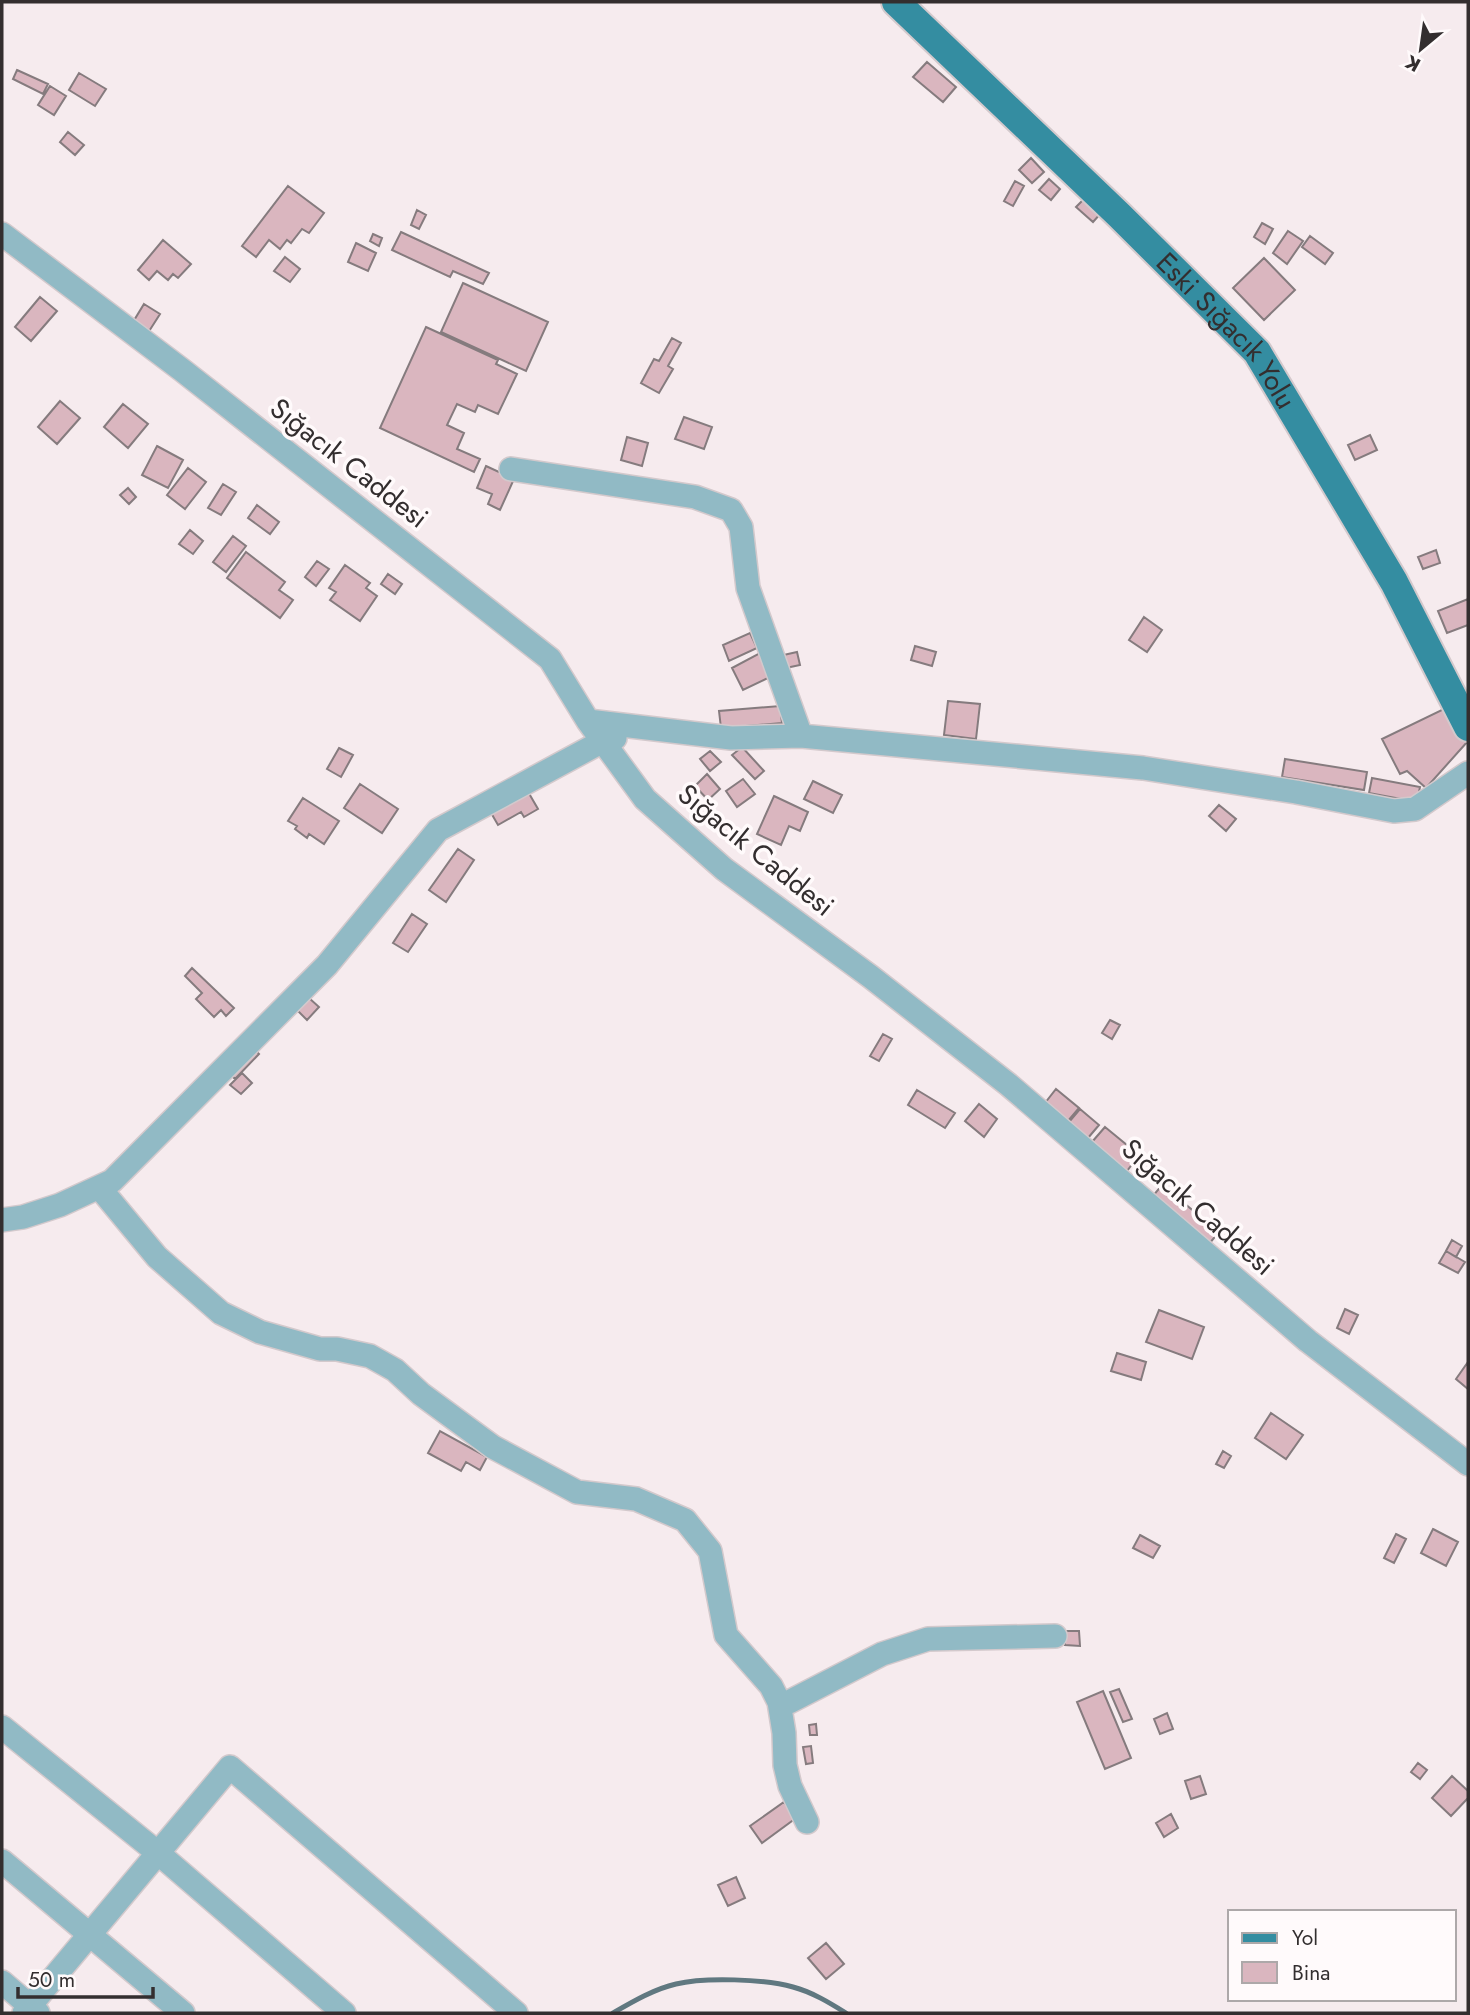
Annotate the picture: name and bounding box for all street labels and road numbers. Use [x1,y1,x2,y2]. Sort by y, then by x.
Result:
street label: Eski Sığacık Yolu [1147,243,1307,417]
street label: Sığacık Caddesi [261,388,437,538]
street label: Sığacık Caddesi [669,774,843,926]
street label: Sığacık Caddesi [1112,1129,1284,1285]

